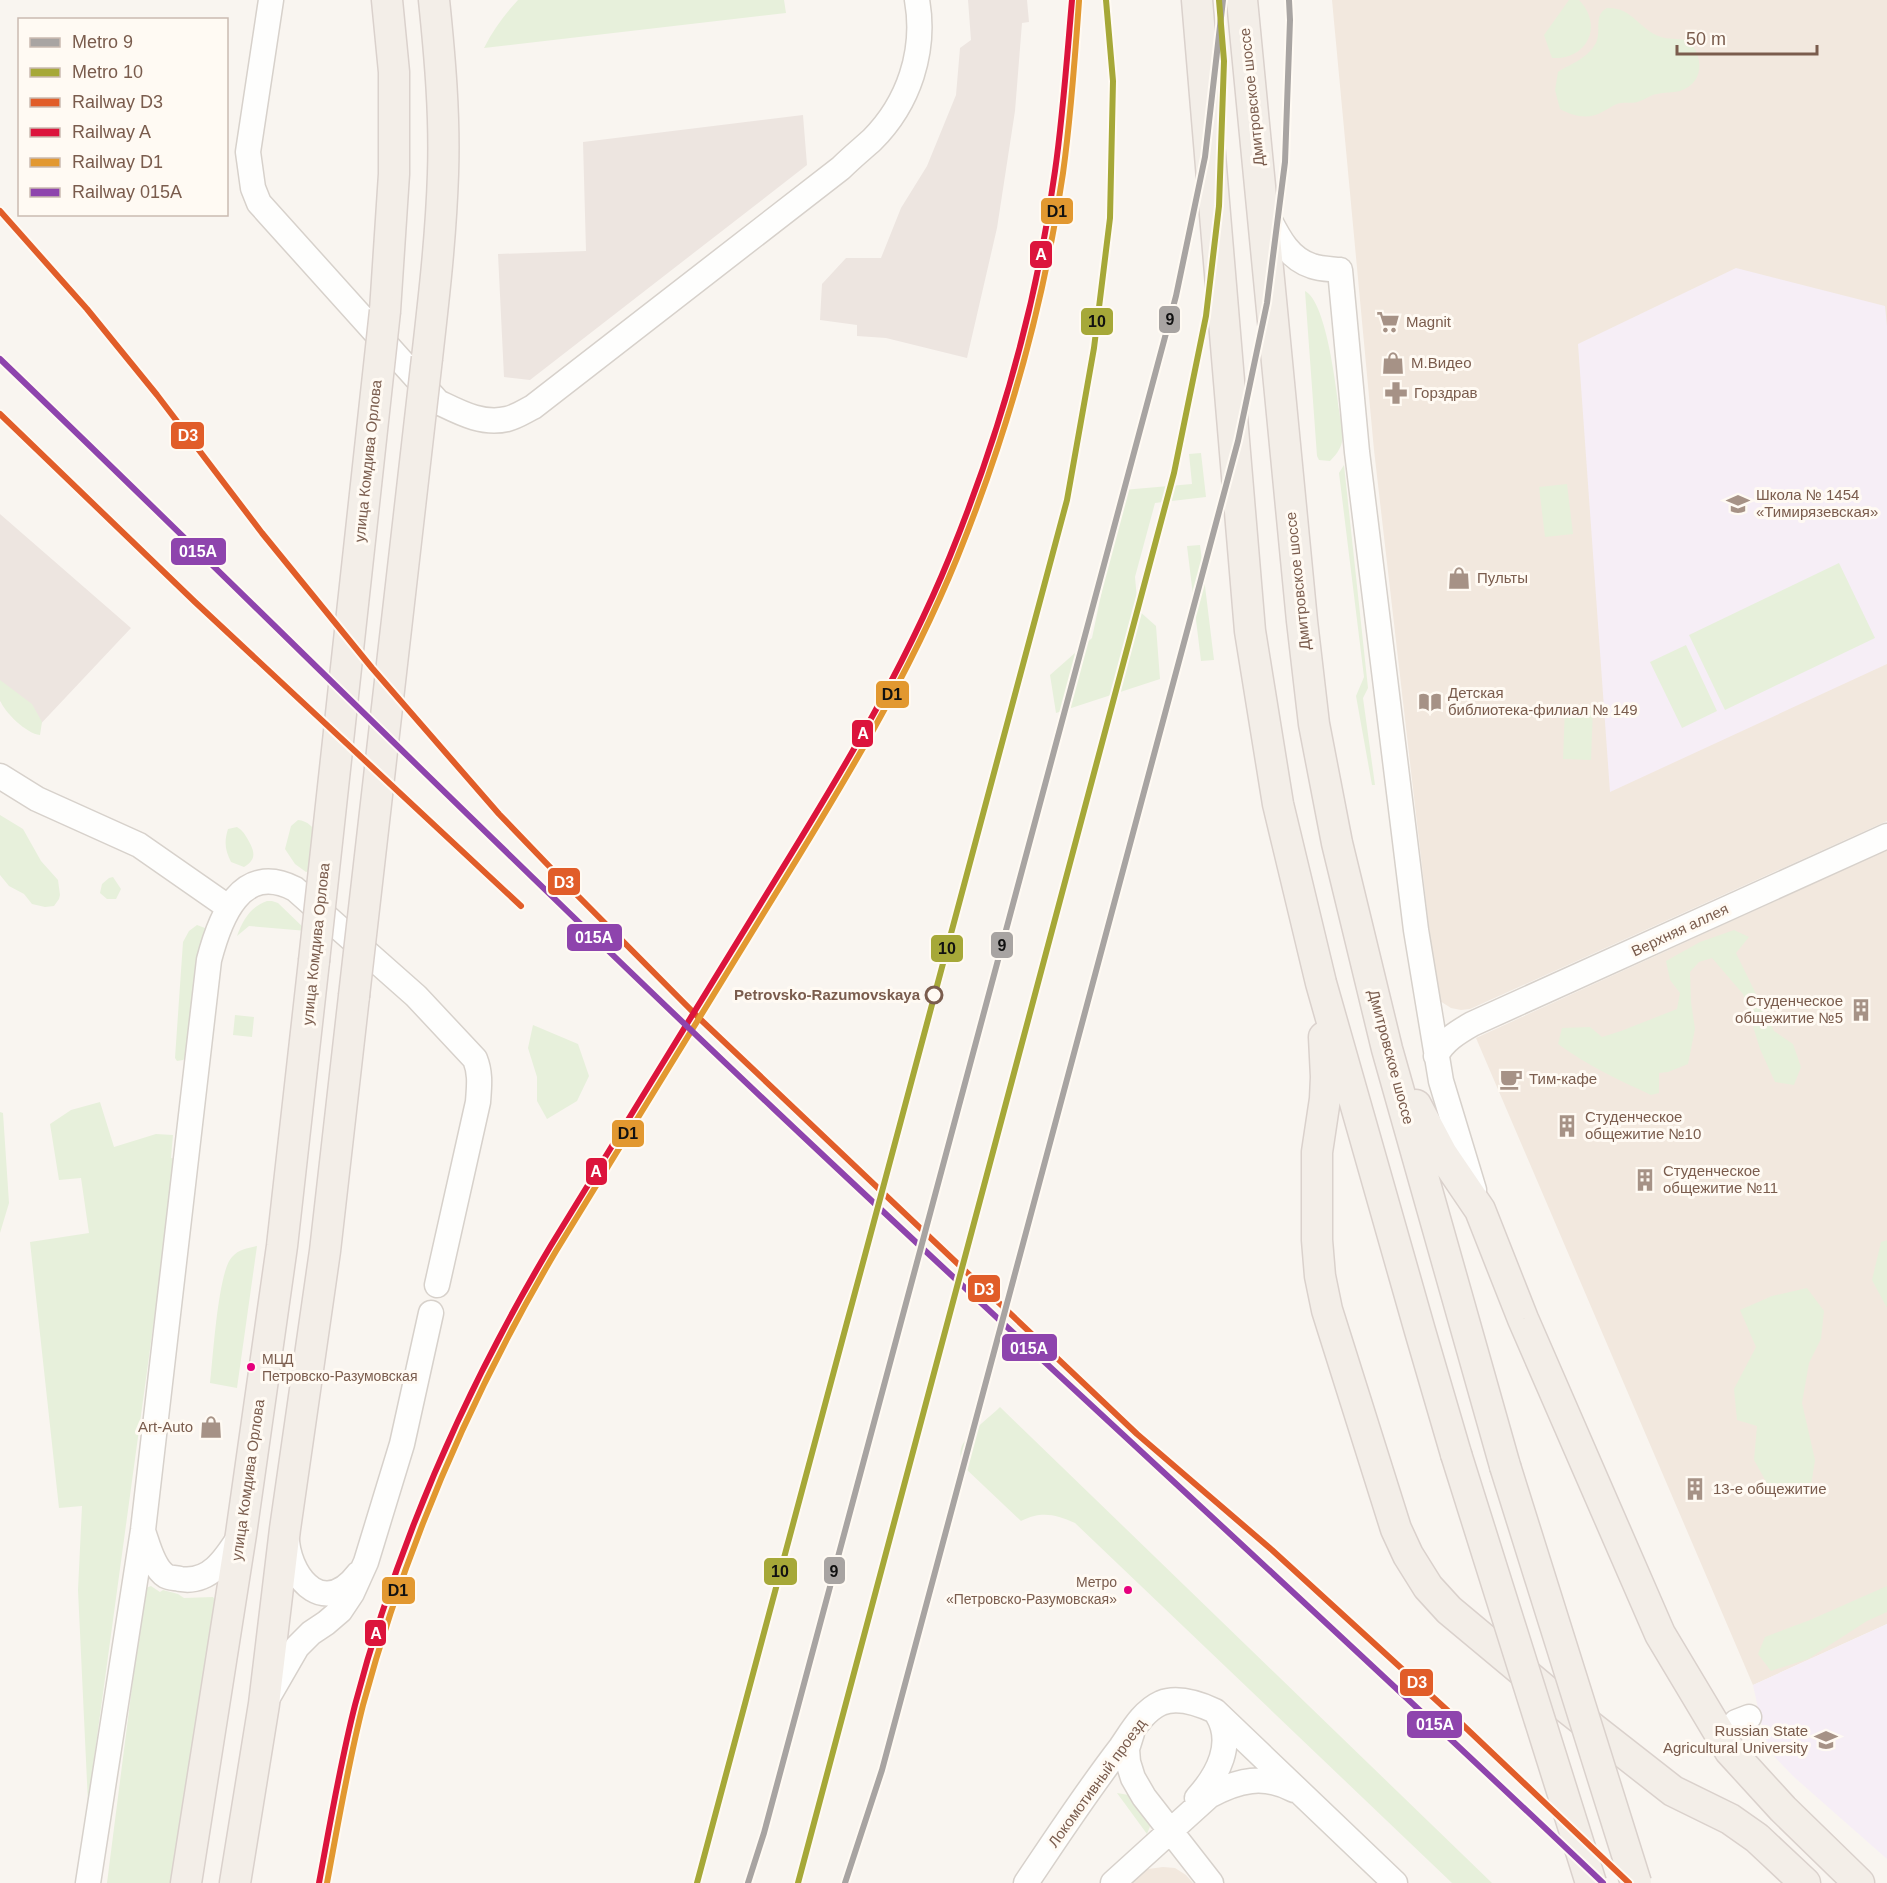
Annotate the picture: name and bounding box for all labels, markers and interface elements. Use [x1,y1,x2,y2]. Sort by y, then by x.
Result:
legend [18,18,228,216]
scale bar [1677,18,1816,56]
street label: Дмитровское шоссе [1236,27,1267,167]
text: 50 m [1686,29,1726,49]
text: Metro 9 [72,32,133,52]
text: Metro 10 [72,62,143,82]
text: Railway D3 [72,92,163,112]
text: Railway A [72,122,151,142]
text: Railway D1 [72,152,163,172]
text: Railway 015А [72,182,182,202]
line badge: D1 [1040,197,1074,225]
text: D1 [1047,203,1067,220]
line badge: A [1029,240,1053,269]
text: A [1035,246,1047,263]
line badge: 9 [1158,305,1181,334]
line badge: 10 [1080,307,1114,336]
supermarket icon: Magnit [1375,309,1401,335]
text: 9 [1166,311,1175,328]
text: 10 [1088,313,1106,330]
place label: Magnit [1406,313,1452,330]
shop icon: М.Видео [1380,350,1406,376]
place label: М.Видео [1411,354,1471,371]
street label: улица Комдива Орлова [351,378,385,543]
pharmacy icon: Горздрав [1383,380,1409,406]
place label: Горздрав [1414,384,1478,401]
line badge: D3 [170,421,205,450]
text: D3 [178,427,198,444]
place label: Школа № 1454 «Тимирязевская» [1756,486,1878,520]
school or university icon: Школа № 1454 «Тимирязевская» [1725,491,1751,517]
street label: Дмитровское шоссе [1282,511,1313,651]
line badge: 015А [170,537,227,566]
text: 015А [179,543,218,560]
shop icon: Пульты [1446,565,1472,591]
place label: Пульты [1477,569,1528,586]
line badge: D1 [875,680,910,709]
place label: Детская библиотека-филиал № 149 [1448,684,1638,718]
text: D1 [882,686,902,703]
library icon: Детская библиотека-филиал № 149 [1417,689,1443,715]
line badge: A [851,719,874,748]
text: A [857,725,869,742]
street label: улица Комдива Орлова [299,861,333,1026]
line badge: D3 [547,867,581,896]
text: D3 [554,874,574,891]
street label: Верхняя аллея [1629,900,1731,959]
line badge: 015А [566,923,623,952]
text: 015А [575,929,614,946]
line badge: 9 [990,931,1014,959]
line badge: 10 [930,934,964,963]
text: 9 [998,937,1007,954]
text: 10 [938,940,956,957]
place label: Petrovsko-Razumovskaya [734,986,921,1003]
marker: Petrovsko-Razumovskaya [925,986,943,1004]
street label: Дмитровское шоссе [1365,988,1418,1126]
place label: Студенческое общежитие №5 [1735,992,1843,1026]
building icon: Студенческое общежитие №5 [1848,997,1874,1023]
cafe icon: Тим-кафе [1498,1066,1524,1092]
place label: Тим-кафе [1529,1070,1597,1087]
place label: Студенческое общежитие №10 [1585,1108,1701,1142]
building icon: Студенческое общежитие №10 [1554,1113,1580,1139]
line badge: D1 [611,1119,645,1148]
text: D1 [618,1125,638,1142]
line badge: A [585,1157,608,1186]
place label: Студенческое общежитие №11 [1663,1162,1778,1196]
text: A [590,1163,602,1180]
building icon: Студенческое общежитие №11 [1632,1167,1658,1193]
line badge: D3 [967,1274,1001,1303]
text: D3 [974,1281,994,1298]
line badge: 015А [1001,1333,1058,1362]
text: 015А [1010,1340,1049,1357]
place label: МЦД Петровско-Разумовская [262,1351,417,1384]
marker: МЦД Петровско-Разумовская [245,1361,257,1373]
street label: улица Комдива Орлова [228,1397,267,1562]
shop icon: Art-Auto [198,1414,224,1440]
place label: Art-Auto [138,1418,193,1435]
building icon: 13-е общежитие [1682,1476,1708,1502]
place label: 13-е общежитие [1713,1480,1826,1497]
line badge: 9 [823,1556,846,1585]
line badge: 10 [763,1557,798,1586]
text: 10 [771,1563,789,1580]
text: 9 [830,1563,839,1580]
place label: Метро «Петровско-Разумовская» [946,1574,1117,1607]
line badge: D1 [381,1576,416,1605]
text: D1 [388,1582,408,1599]
marker: Метро «Петровско-Разумовская» [1122,1584,1134,1596]
line badge: A [364,1619,387,1647]
text: A [370,1625,382,1642]
line badge: D3 [1399,1668,1434,1697]
text: D3 [1407,1674,1427,1691]
line badge: 015А [1406,1710,1463,1739]
street label: Локомотивный проезд [1044,1715,1149,1850]
text: 015А [1416,1716,1455,1733]
place label: Russian State Agricultural University [1663,1722,1808,1756]
school or university icon: Russian State Agricultural University [1813,1727,1839,1753]

